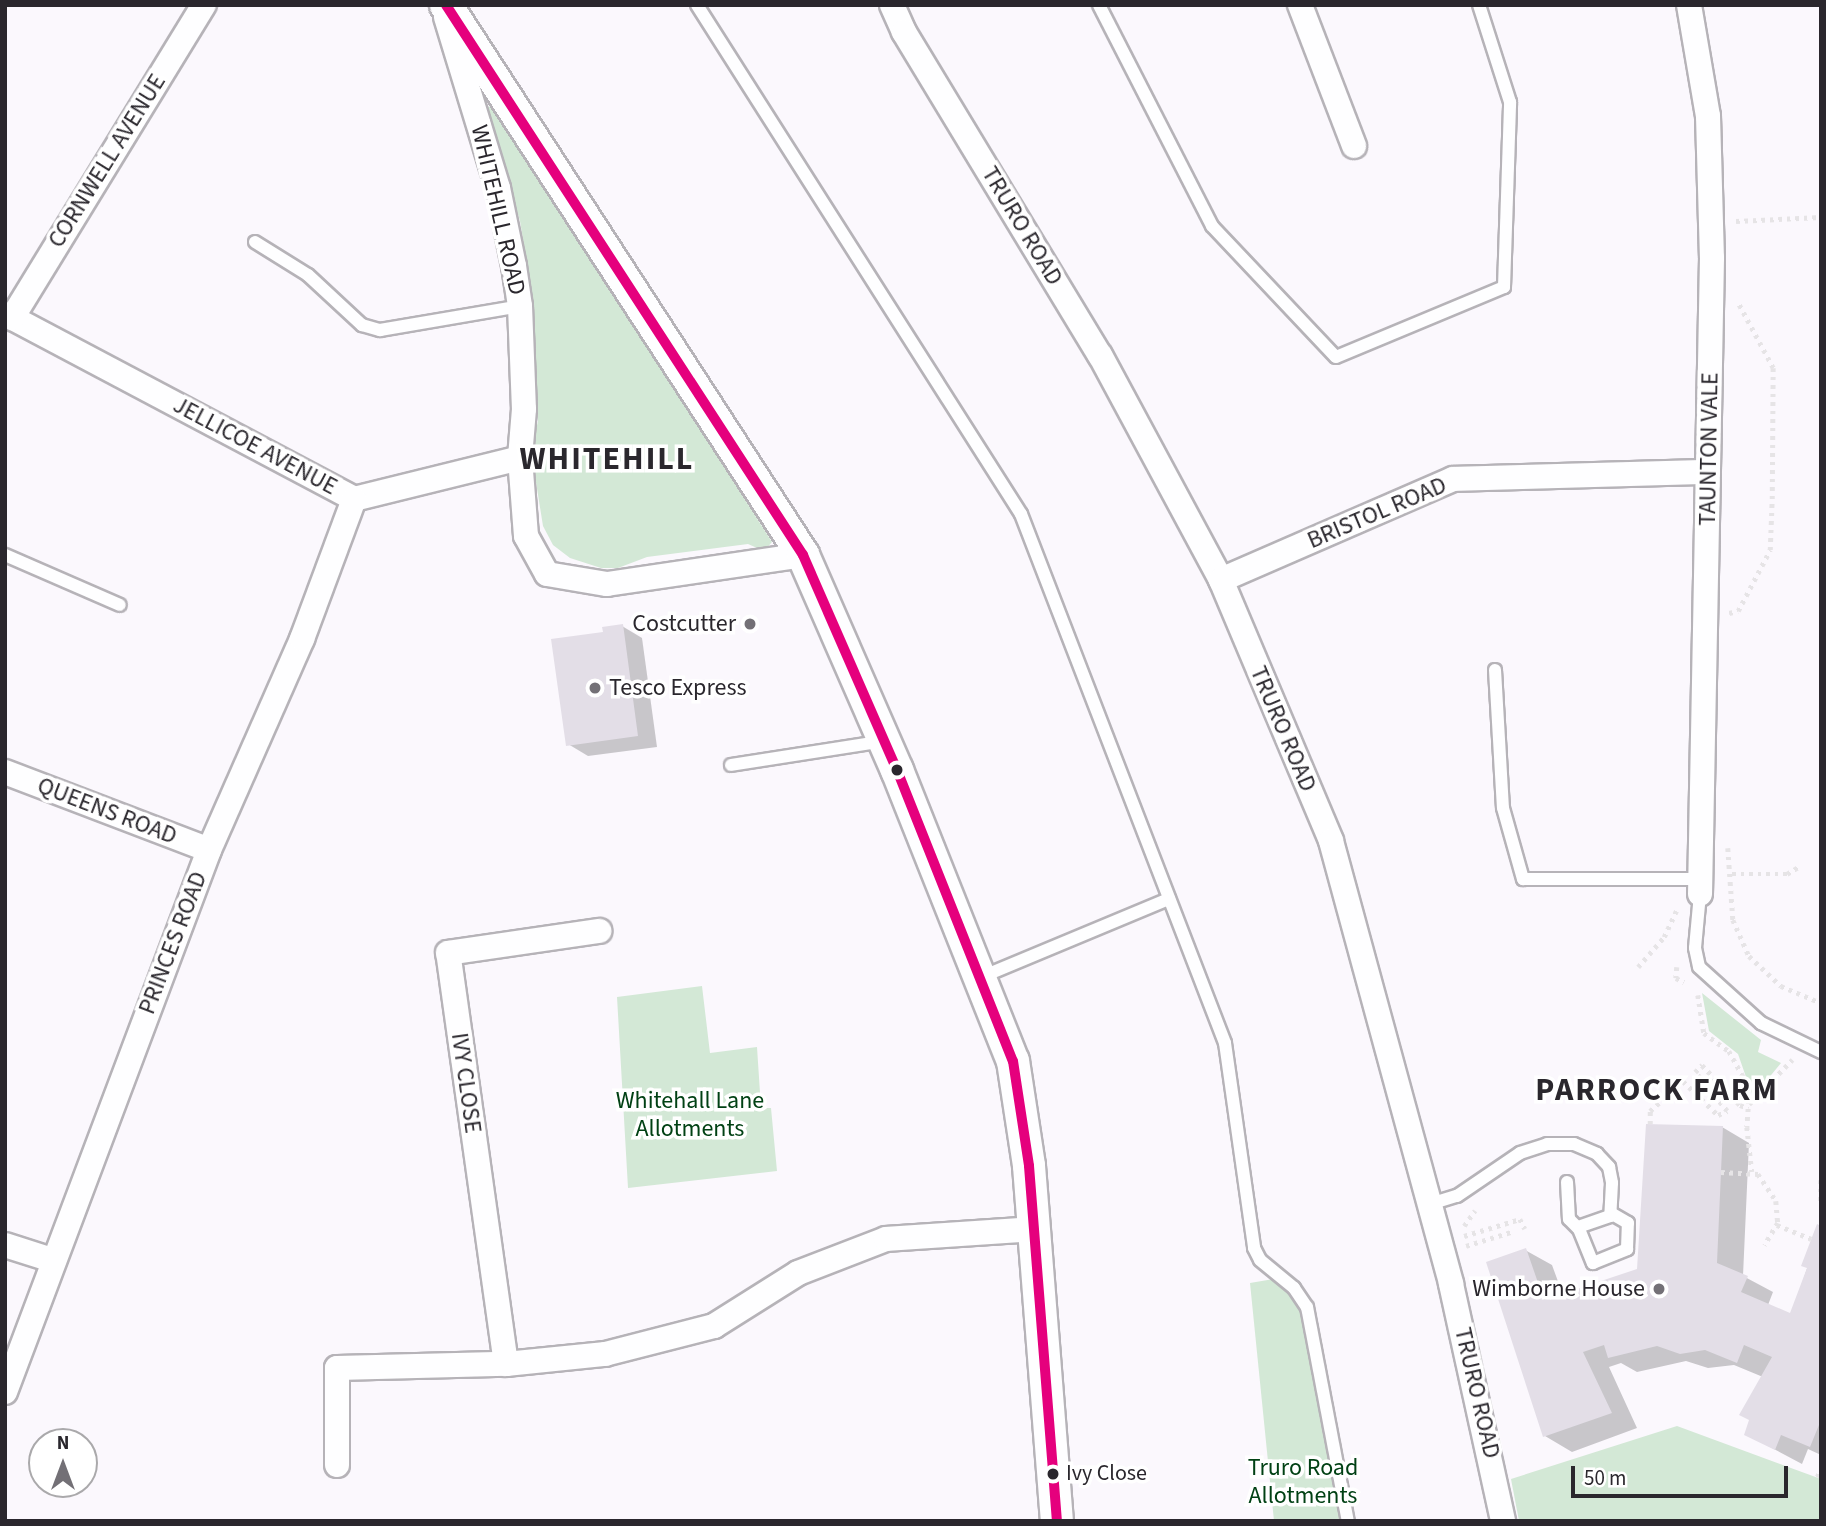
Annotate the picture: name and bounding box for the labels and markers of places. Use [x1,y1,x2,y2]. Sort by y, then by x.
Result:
place label: Costcutter [632,610,736,638]
marker: Costcutter [742,616,758,632]
place label: Tesco Express [609,674,747,702]
marker: Tesco Express [587,680,603,696]
unlabelled marker [890,763,904,777]
place label: Wimborne House [1472,1275,1645,1303]
marker: Wimborne House [1651,1281,1667,1297]
place label: Ivy Close [1066,1461,1147,1487]
marker: Ivy Close [1046,1467,1060,1481]

